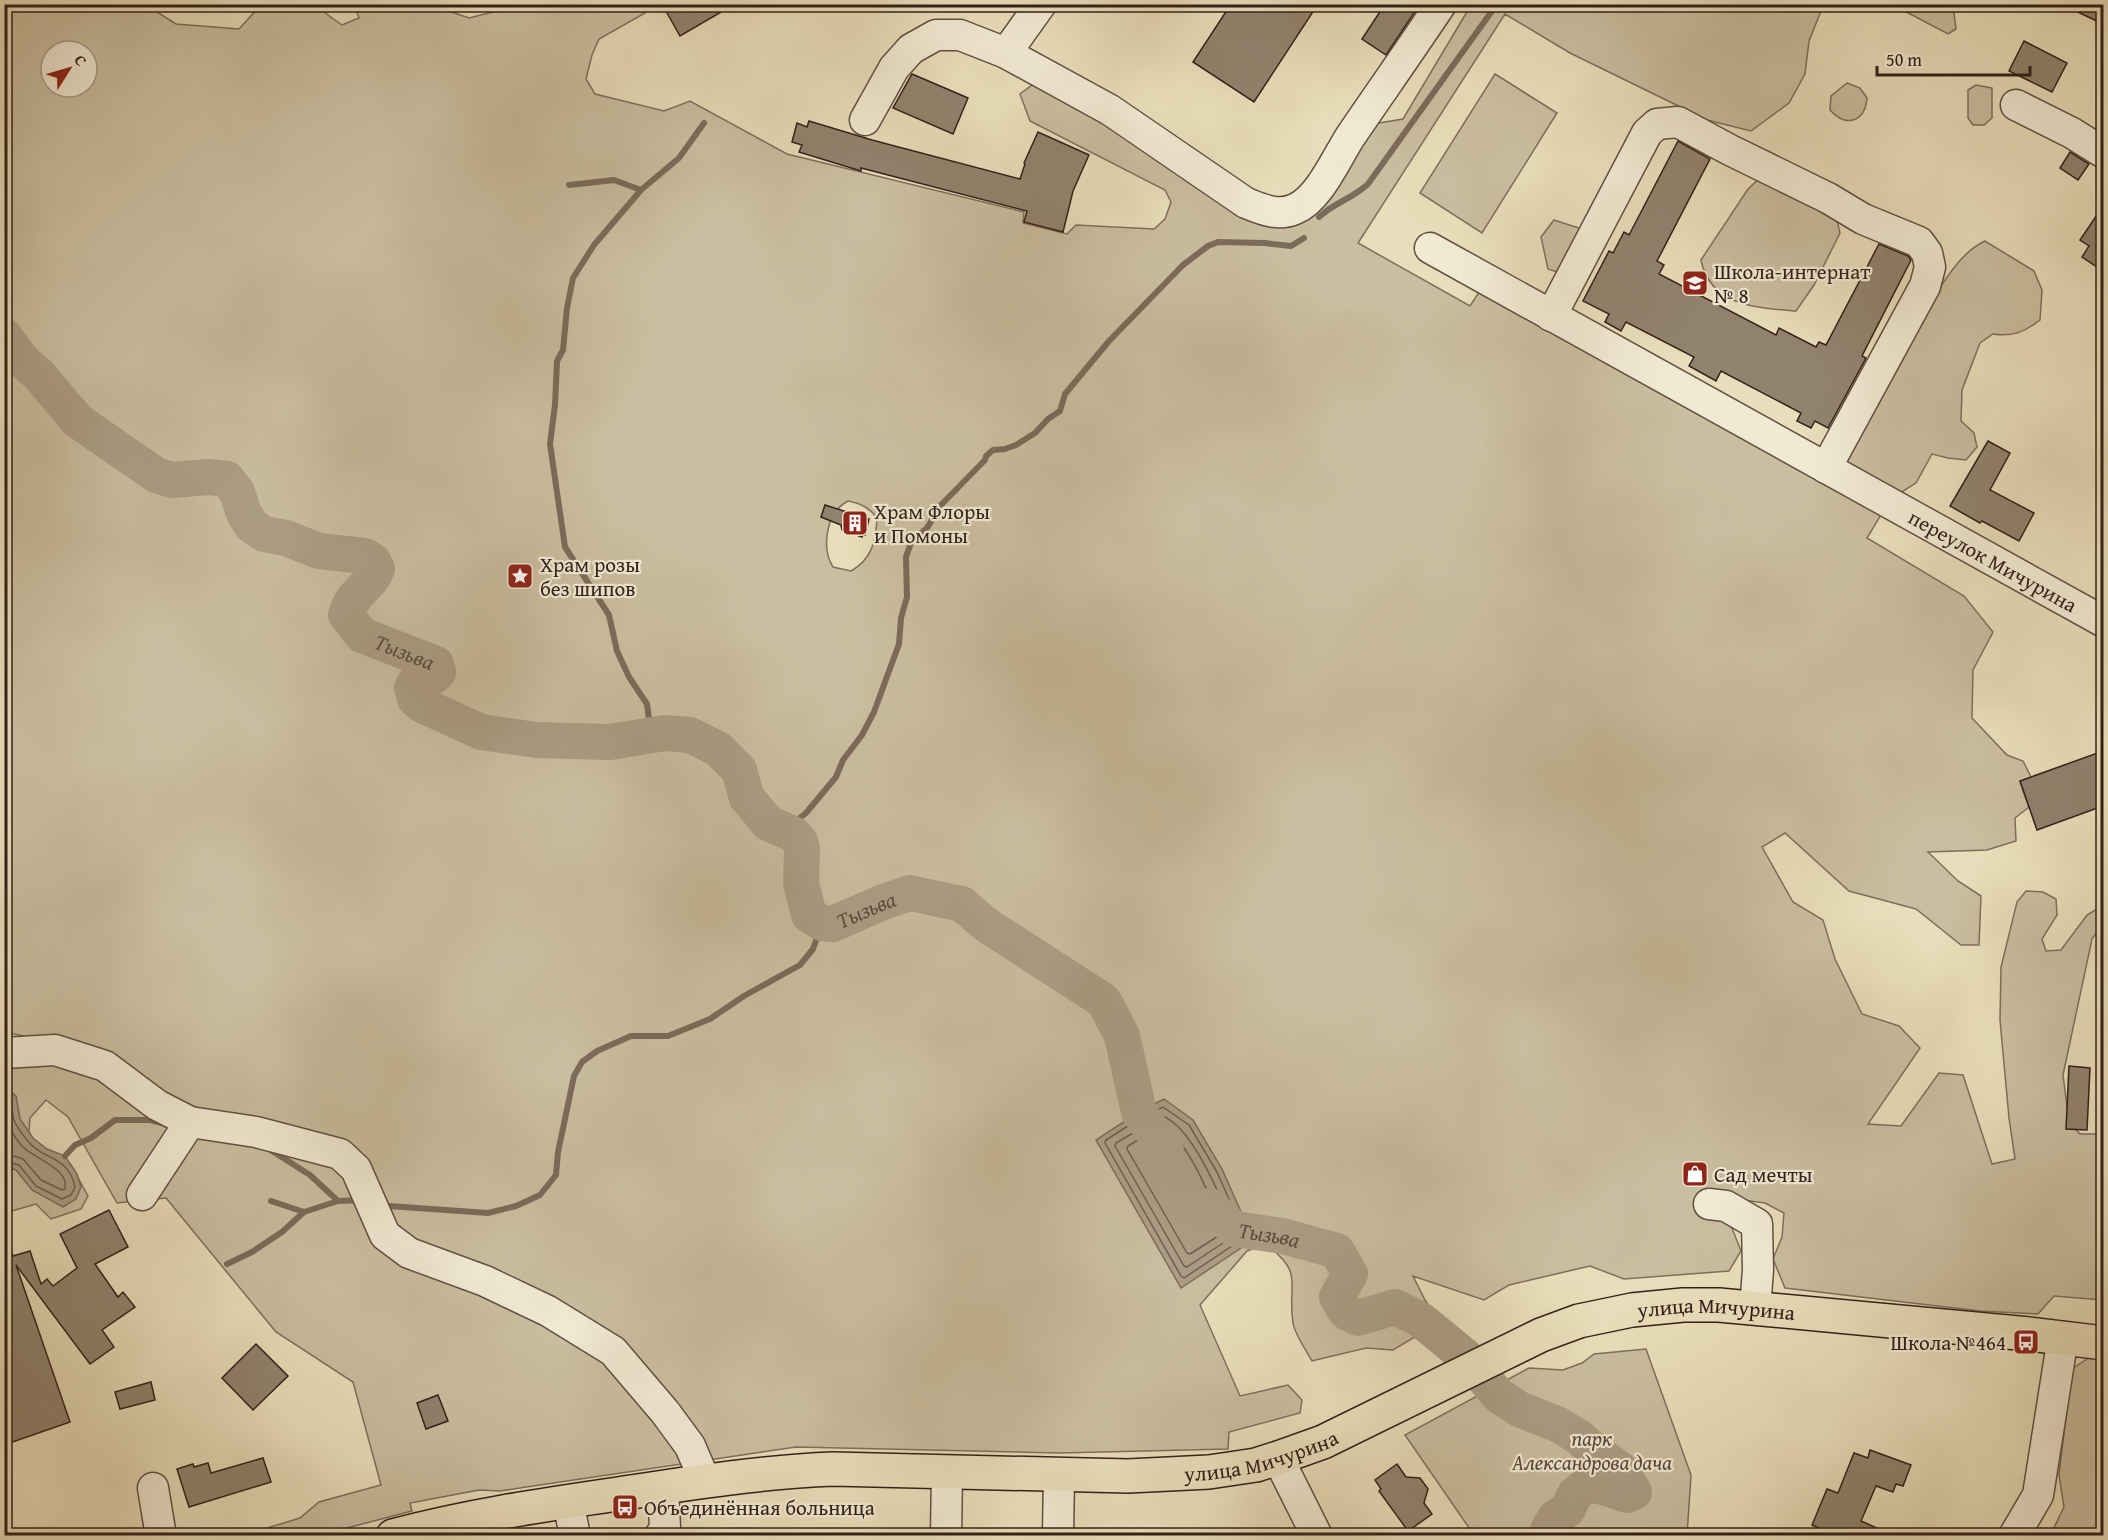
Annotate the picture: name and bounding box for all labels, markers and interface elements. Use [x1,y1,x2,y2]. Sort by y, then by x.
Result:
north arrow [39,39,99,99]
scale bar [1877,39,2030,77]
text: 50 m [1886,46,1922,73]
text: С [69,49,93,71]
place label: Школа-интернат № 8 [1714,256,1870,311]
school or university icon: Школа-интернат № 8 [1680,268,1710,298]
place label: Храм Флоры и Помоны [874,496,990,551]
street label: переулок Мичурина [1903,501,2083,620]
building icon: Храм Флоры и Помоны [840,508,870,538]
place label: Храм розы без шипов [540,549,640,604]
place icon: Храм розы без шипов [505,561,535,591]
water label: Тызьва [370,625,439,678]
water label: Тызьва [831,883,900,937]
shop icon: Сад мечты [1680,1159,1710,1189]
place label: Сад мечты [1714,1159,1813,1190]
water label: Тызьва [1236,1214,1304,1256]
street label: улица Мичурина [1635,1289,1796,1328]
place label: Школа №464 [1890,1327,2006,1358]
bus stop icon: Школа №464 [2011,1327,2041,1357]
street label: улица Мичурина [1182,1421,1343,1489]
park label: парк Александрова дача [1511,1423,1672,1478]
bus stop icon: Объединённая больница [610,1492,640,1522]
place label: Объединённая больница [644,1492,875,1523]

